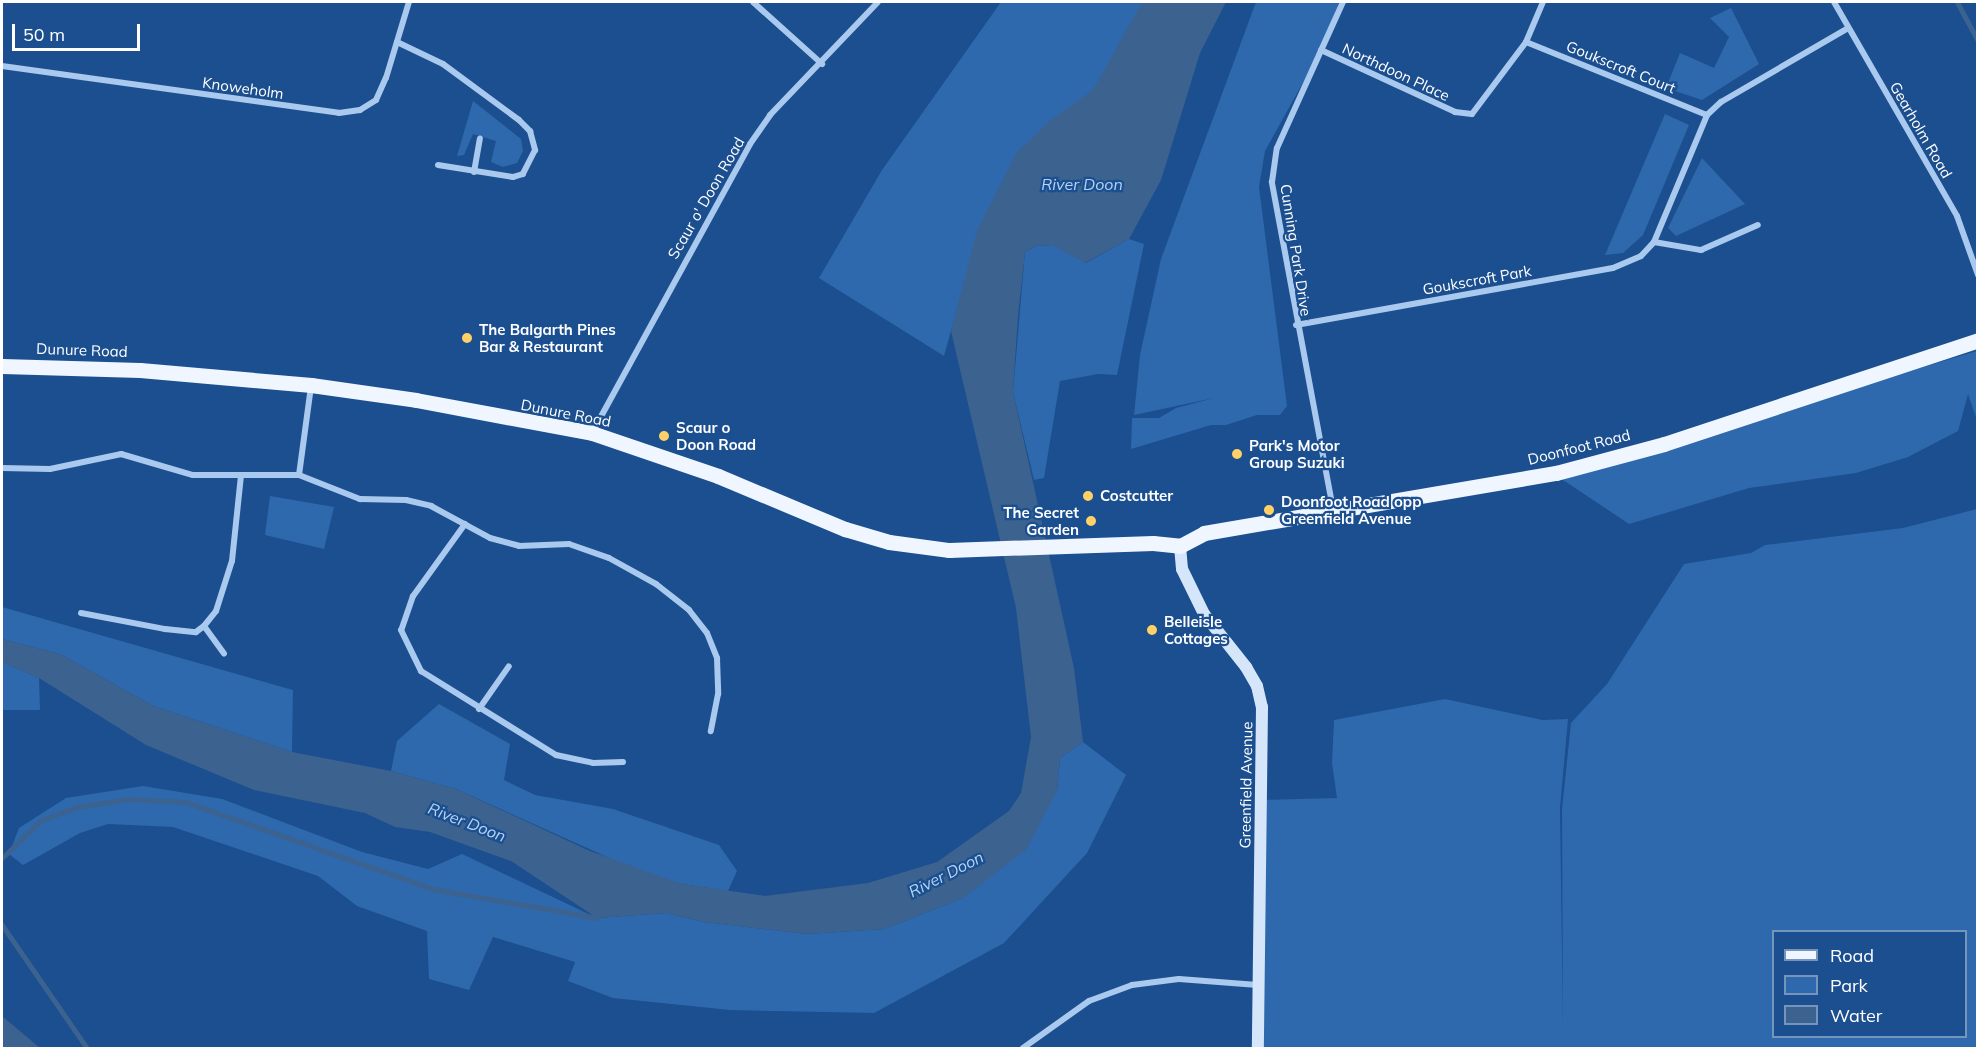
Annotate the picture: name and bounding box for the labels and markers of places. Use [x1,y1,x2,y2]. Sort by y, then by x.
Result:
place label: The Balgarth Pines Bar & Restaurant [479,320,616,355]
marker: The Balgarth Pines Bar & Restaurant [460,331,474,345]
place label: Scaur o Doon Road [676,418,756,453]
marker: Scaur o Doon Road [657,429,671,443]
place label: Park's Motor Group Suzuki [1249,436,1345,471]
marker: Park's Motor Group Suzuki [1230,447,1244,461]
place label: Costcutter [1100,487,1173,505]
marker: Costcutter [1081,489,1095,503]
place label: Doonfoot Road opp Greenfield Avenue [1281,492,1421,527]
place label: The Secret Garden [1003,503,1079,538]
marker: Doonfoot Road opp Greenfield Avenue [1262,503,1276,517]
marker: The Secret Garden [1084,514,1098,528]
place label: Belleisle Cottages [1164,612,1228,647]
marker: Belleisle Cottages [1145,623,1159,637]

